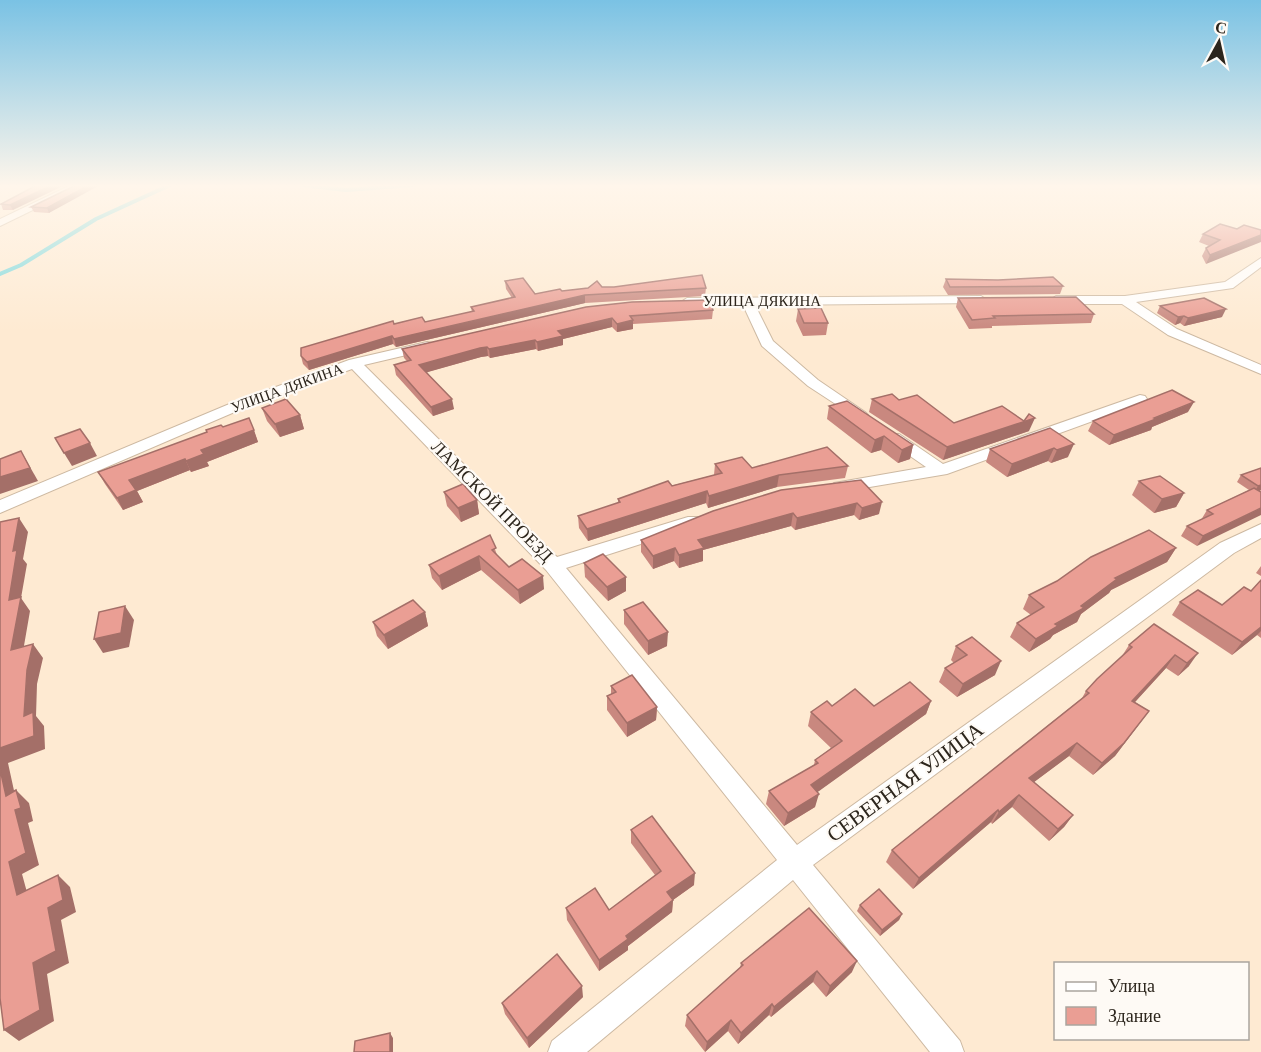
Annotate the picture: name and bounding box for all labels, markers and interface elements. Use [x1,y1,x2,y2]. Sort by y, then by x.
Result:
north arrow [1189,12,1249,72]
text: С [1214,18,1228,37]
street label: УЛИЦА ДЯКИНА [703,293,821,309]
street label: УЛИЦА ДЯКИНА [229,360,345,416]
street label: ЛАМСКОЙ ПРОЕЗД [427,436,557,566]
street label: СЕВЕРНАЯ УЛИЦА [822,717,988,847]
legend [1054,962,1249,1040]
text: Улица [1108,976,1155,996]
text: Здание [1108,1006,1161,1026]

